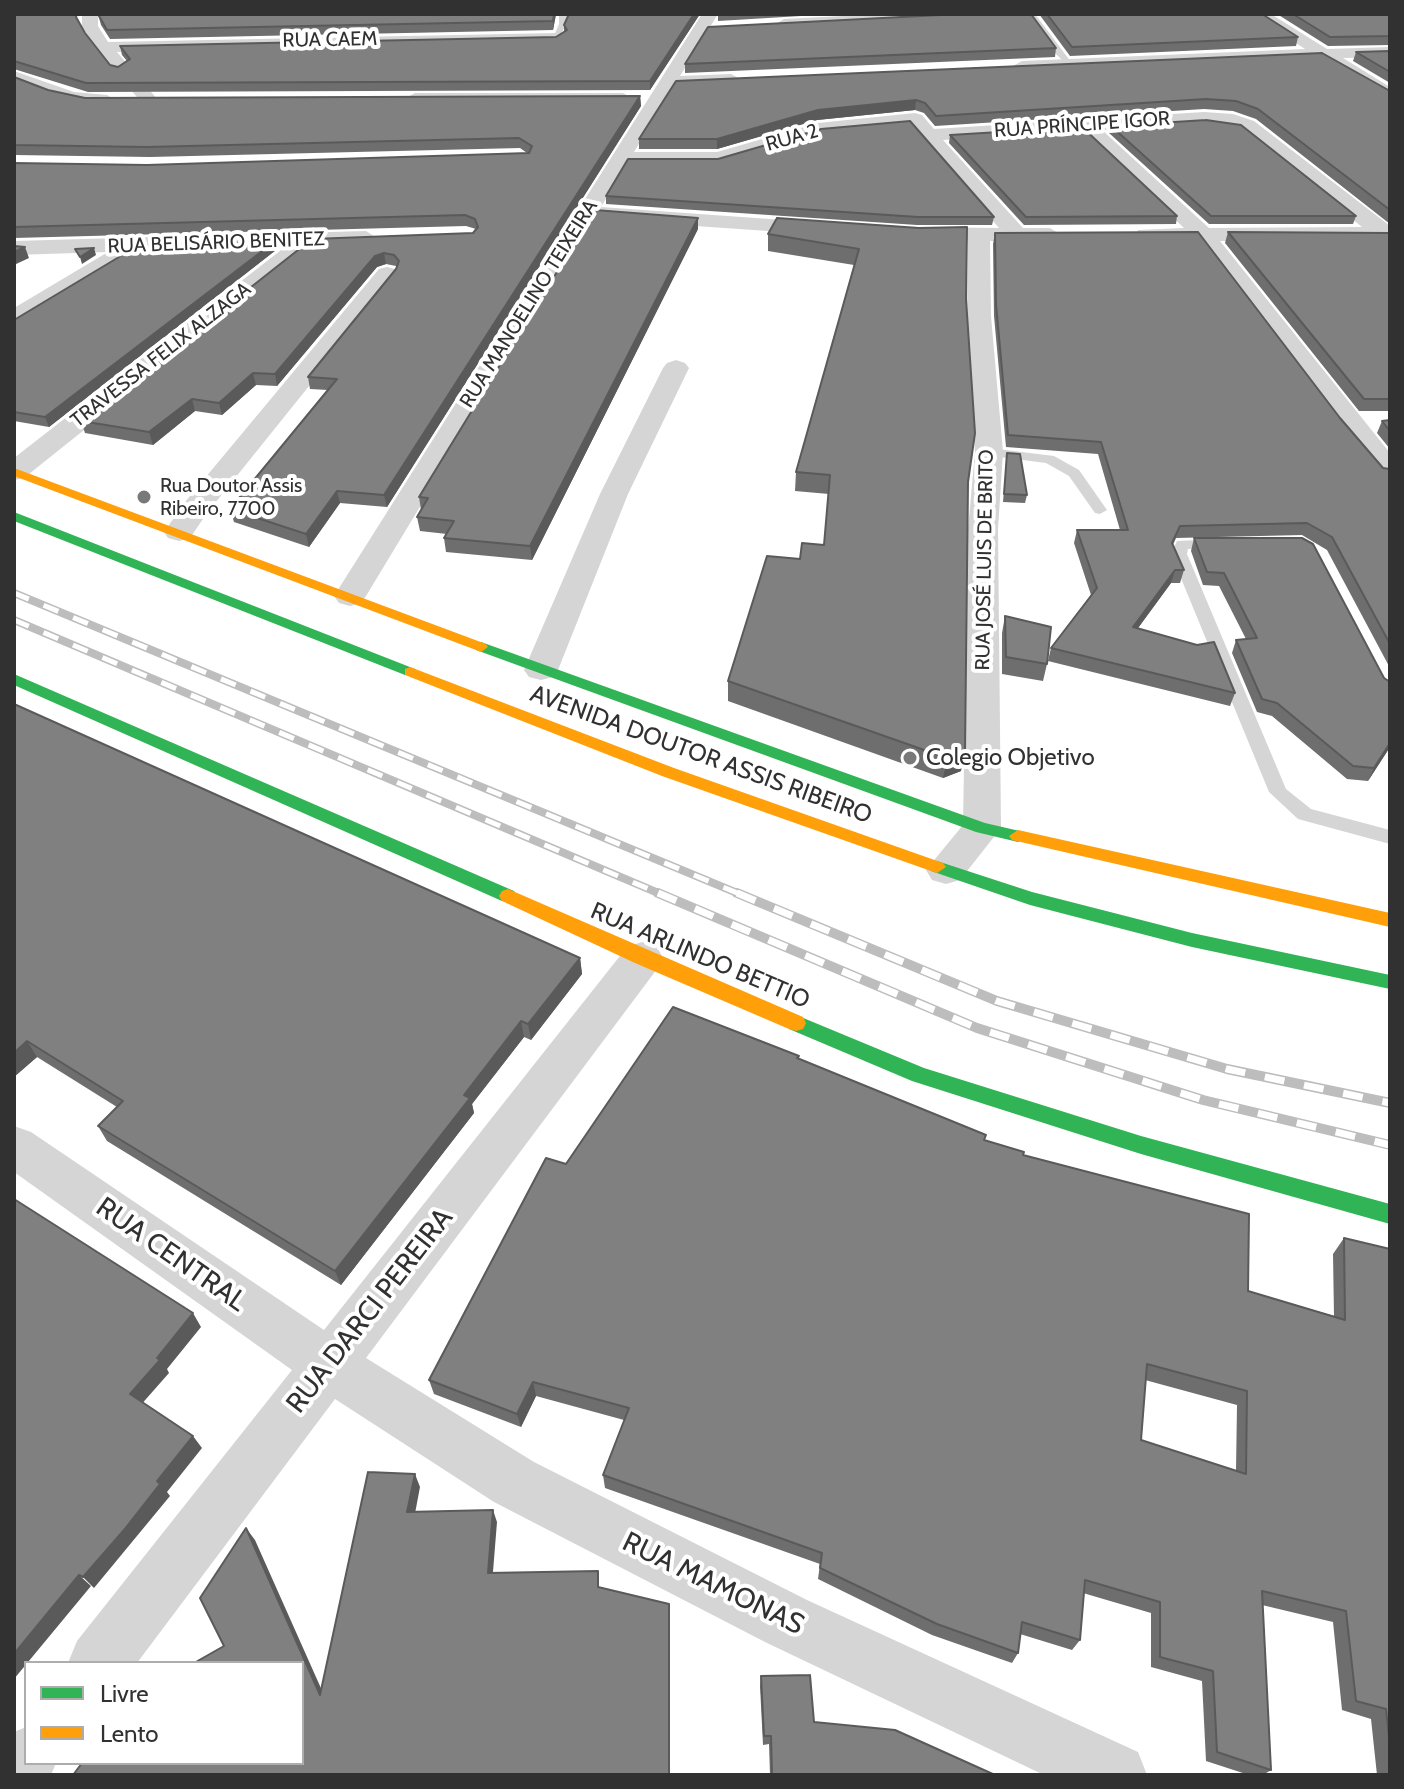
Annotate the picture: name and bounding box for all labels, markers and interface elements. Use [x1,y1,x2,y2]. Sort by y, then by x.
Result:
street label: RUA CAEM [282,27,378,53]
street label: RUA PRÍNCIPE IGOR [993,107,1171,143]
street label: RUA 2 [763,119,821,157]
street label: RUA MANOELINO TEIXEIRA [455,196,603,412]
street label: RUA BELISÁRIO BENITEZ [107,227,325,259]
street label: TRAVESSA FELIX ALZAGA [66,277,256,433]
street label: RUA JOSÉ LUIS DE BRITO [971,449,999,671]
place label: Rua Doutor Assis Ribeiro, 7700 [160,474,302,521]
marker: Rua Doutor Assis Ribeiro, 7700 [135,488,153,506]
street label: AVENIDA DOUTOR ASSIS RIBEIRO [526,680,876,830]
place label: Colegio Objetivo [926,744,1095,772]
marker: Colegio Objetivo [901,749,919,767]
street label: RUA ARLINDO BETTIO [586,897,814,1015]
street label: RUA CENTRAL [89,1191,253,1319]
street label: RUA DARCI PEREIRA [280,1202,460,1420]
street label: RUA MAMONAS [617,1526,809,1642]
legend [24,1661,304,1765]
text: Livre [100,1679,148,1708]
text: Lento [100,1719,159,1748]

